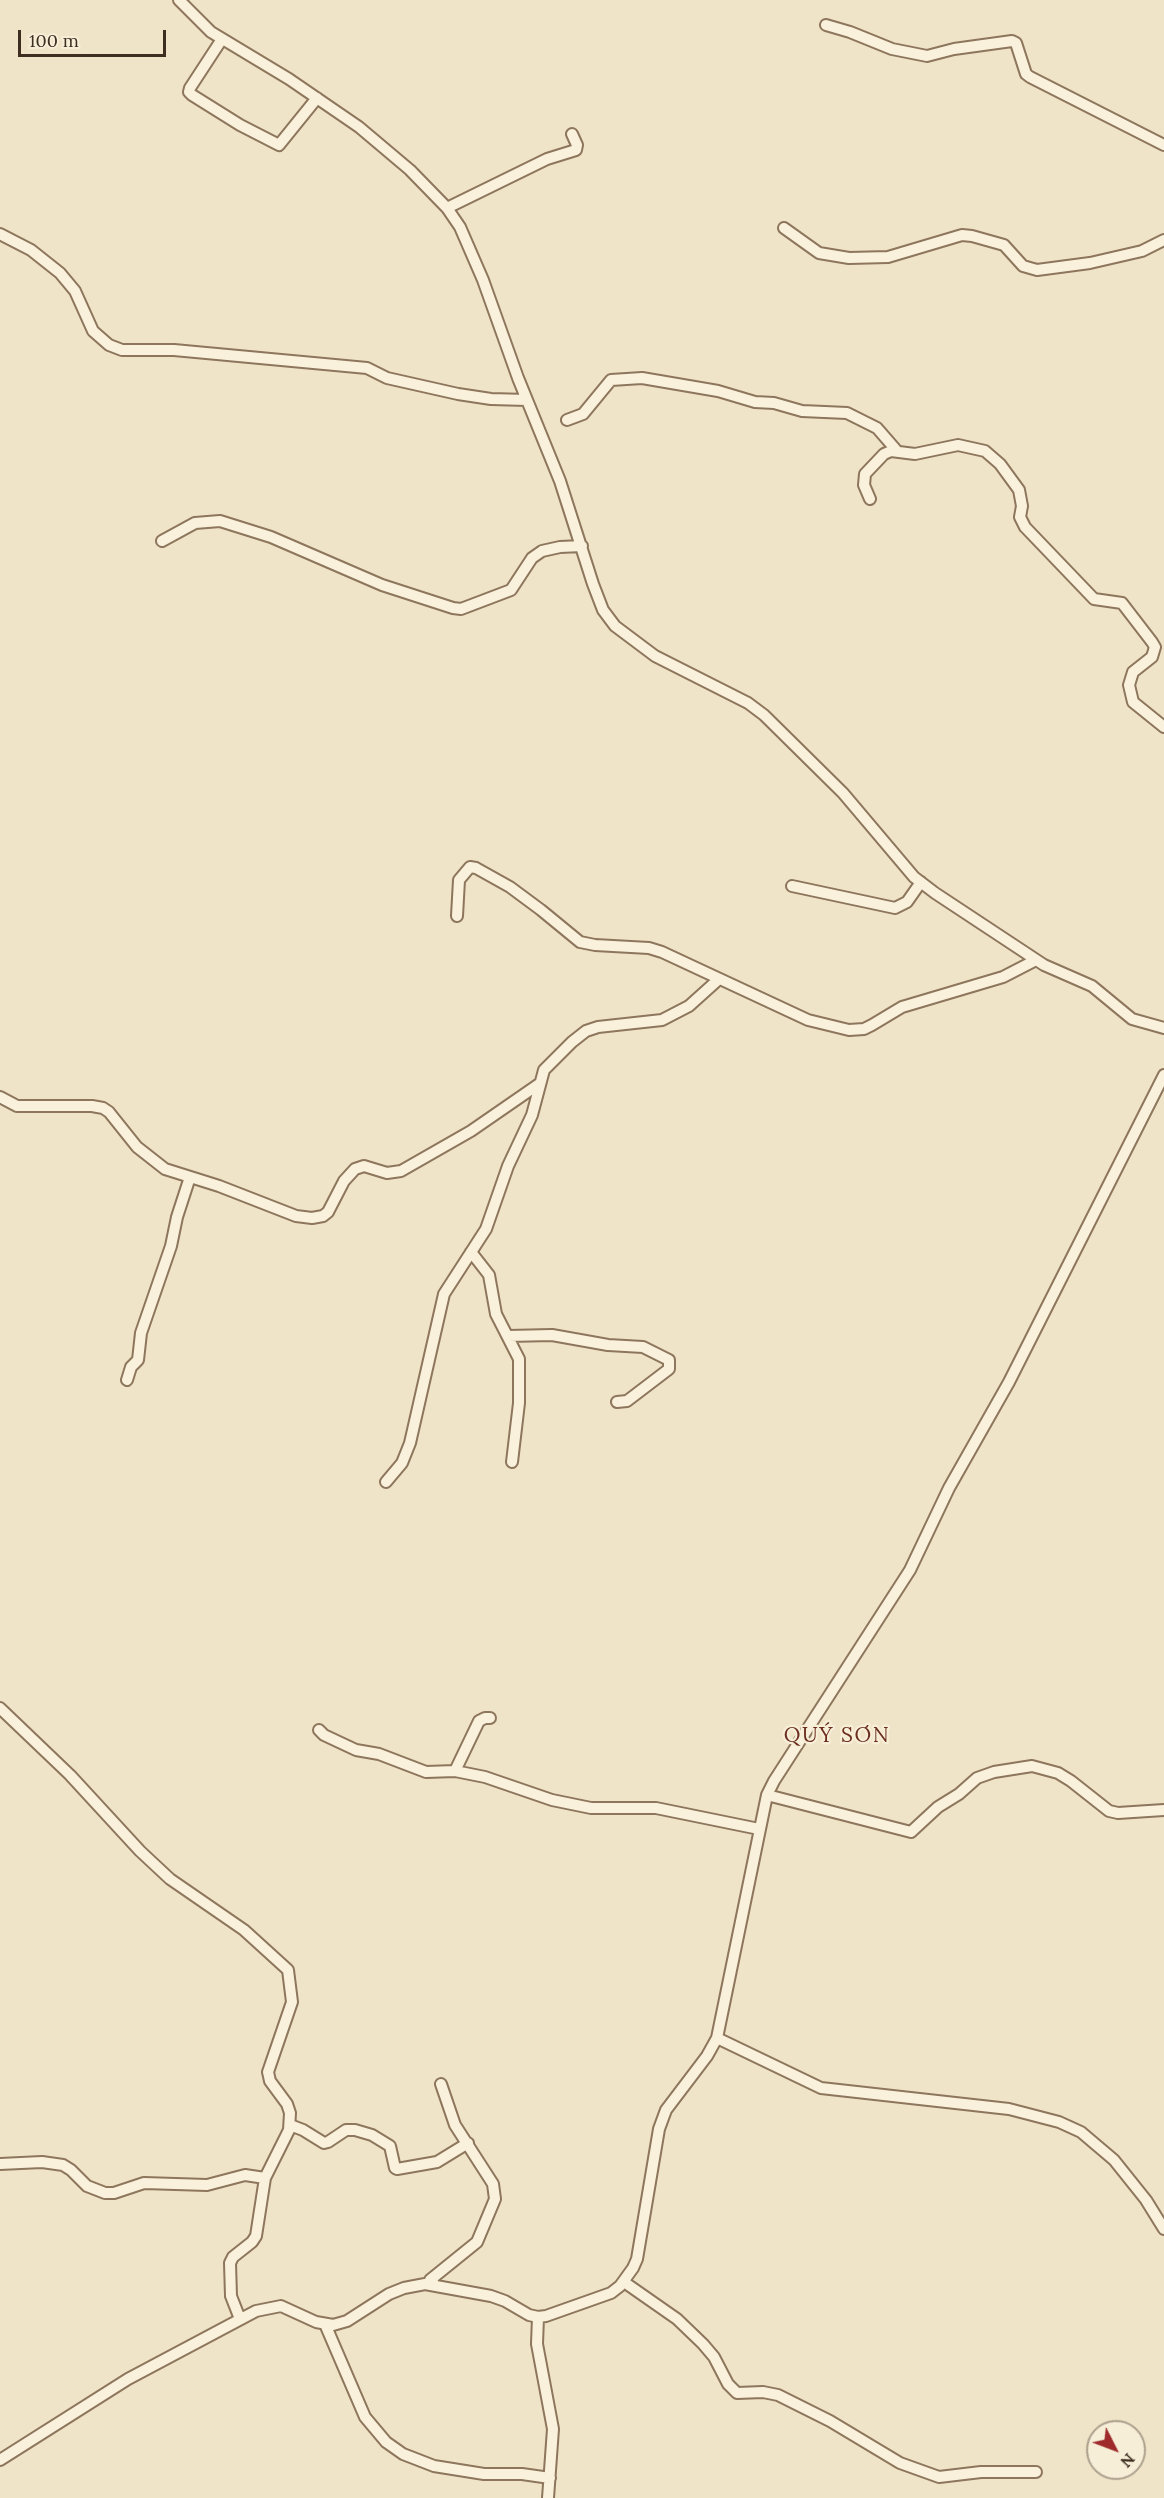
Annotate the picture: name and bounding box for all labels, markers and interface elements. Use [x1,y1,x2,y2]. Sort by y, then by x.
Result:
scale bar [21,18,170,56]
text: 100 m [29,29,79,52]
district label: QUÝ SƠN [784,1723,890,1749]
north arrow [1086,2420,1146,2480]
text: N [1116,2449,1139,2472]

